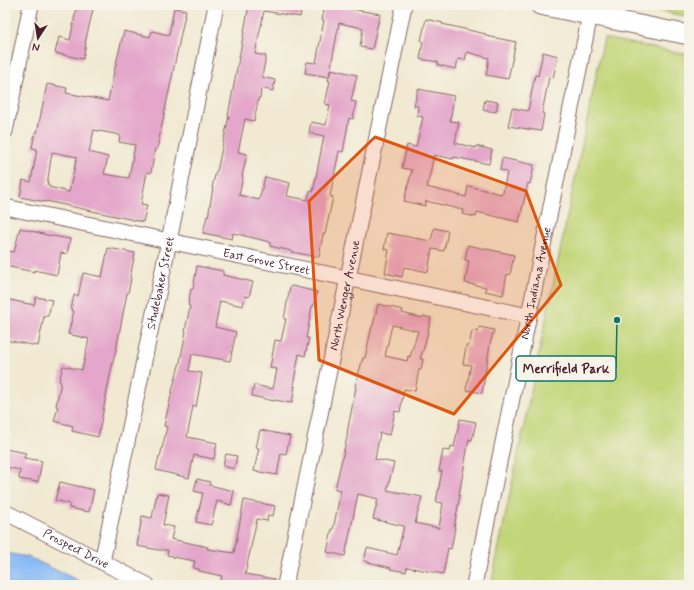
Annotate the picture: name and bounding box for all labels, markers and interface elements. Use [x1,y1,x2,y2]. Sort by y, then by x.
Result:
north arrow [18,18,58,58]
text: N [31,39,41,54]
street label: North Indiana Avenue [517,226,556,341]
street label: Studebaker Street [144,235,179,331]
street label: North Wenger Avenue [326,238,365,352]
street label: East Grove Street [221,245,312,279]
callout: Merrifield Park [516,356,616,381]
text: Merrifield Park [523,361,610,378]
street label: Prospect Drive [40,526,111,573]

